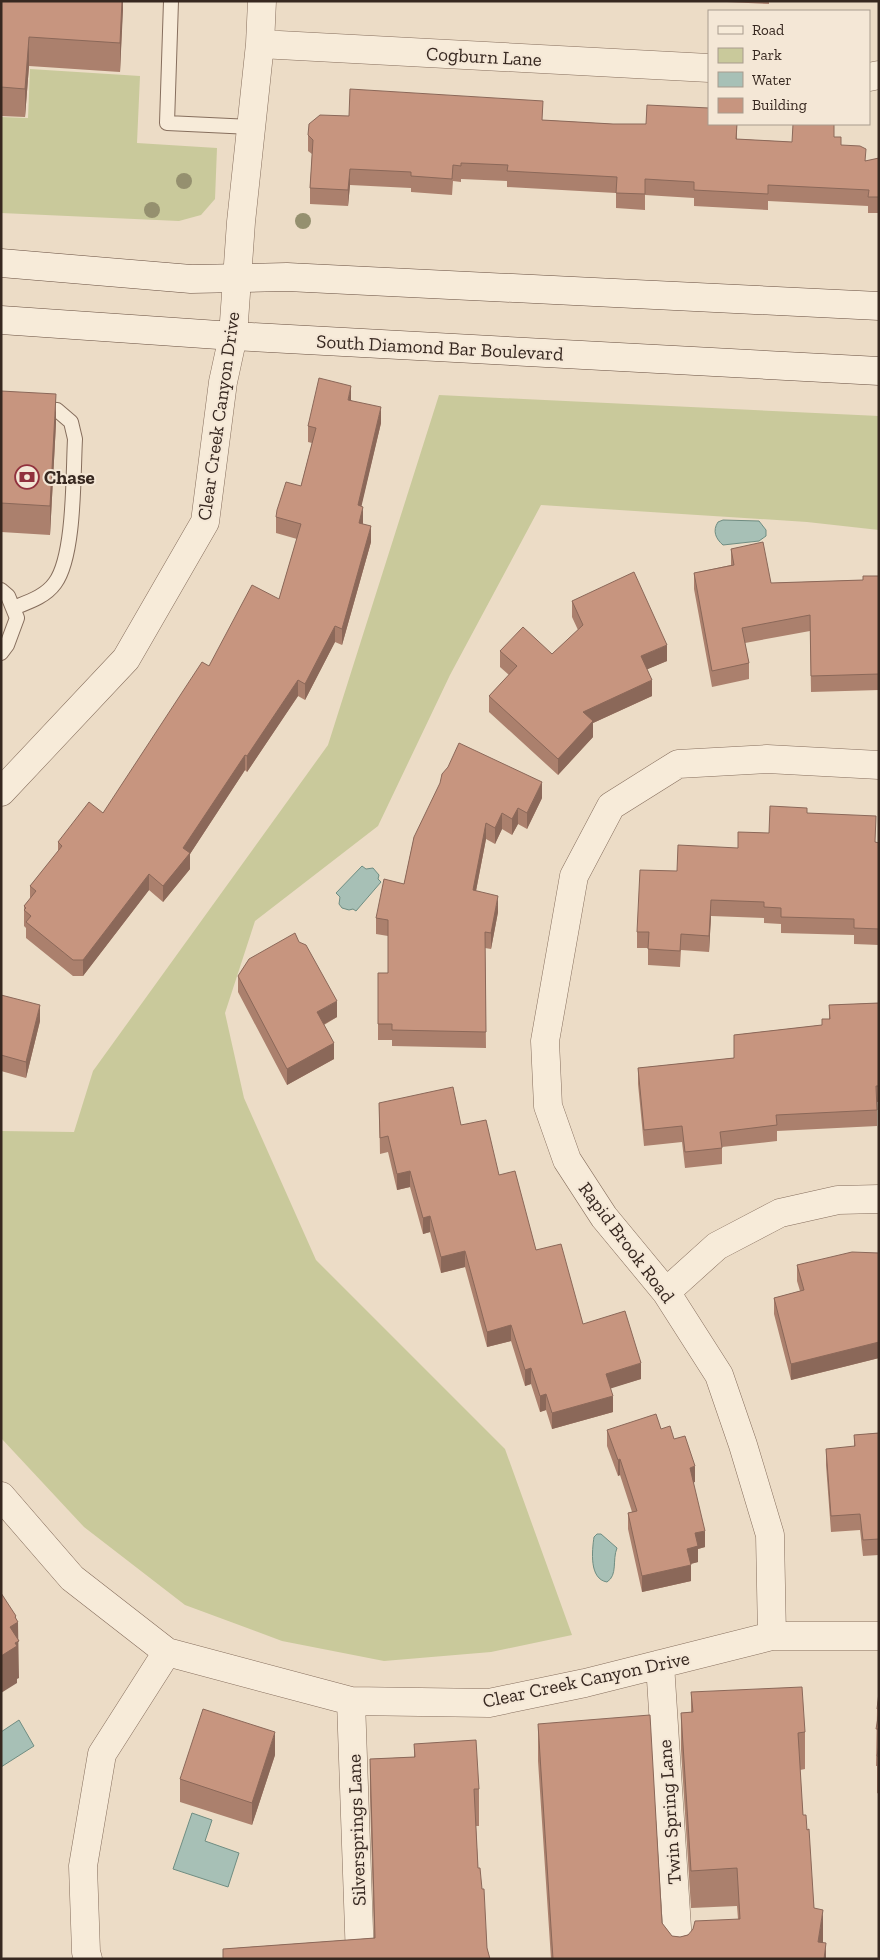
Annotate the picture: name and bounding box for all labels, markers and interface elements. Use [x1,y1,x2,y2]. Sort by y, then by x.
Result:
legend [708,10,870,125]
text: Road [752,21,785,39]
street label: Cogburn Lane [426,42,542,71]
text: Park [752,46,782,64]
text: Water [752,71,792,89]
text: Building [752,96,807,114]
street label: Clear Creek Canyon Drive [192,310,245,522]
street label: South Diamond Bar Boulevard [316,330,565,365]
bank icon: Chase [14,464,40,490]
place label: Chase [44,466,95,489]
street label: Rapid Brook Road [574,1177,680,1308]
street label: Clear Creek Canyon Drive [481,1646,692,1713]
street label: Twin Spring Lane [653,1739,686,1885]
street label: Silversprings Lane [342,1754,371,1906]

